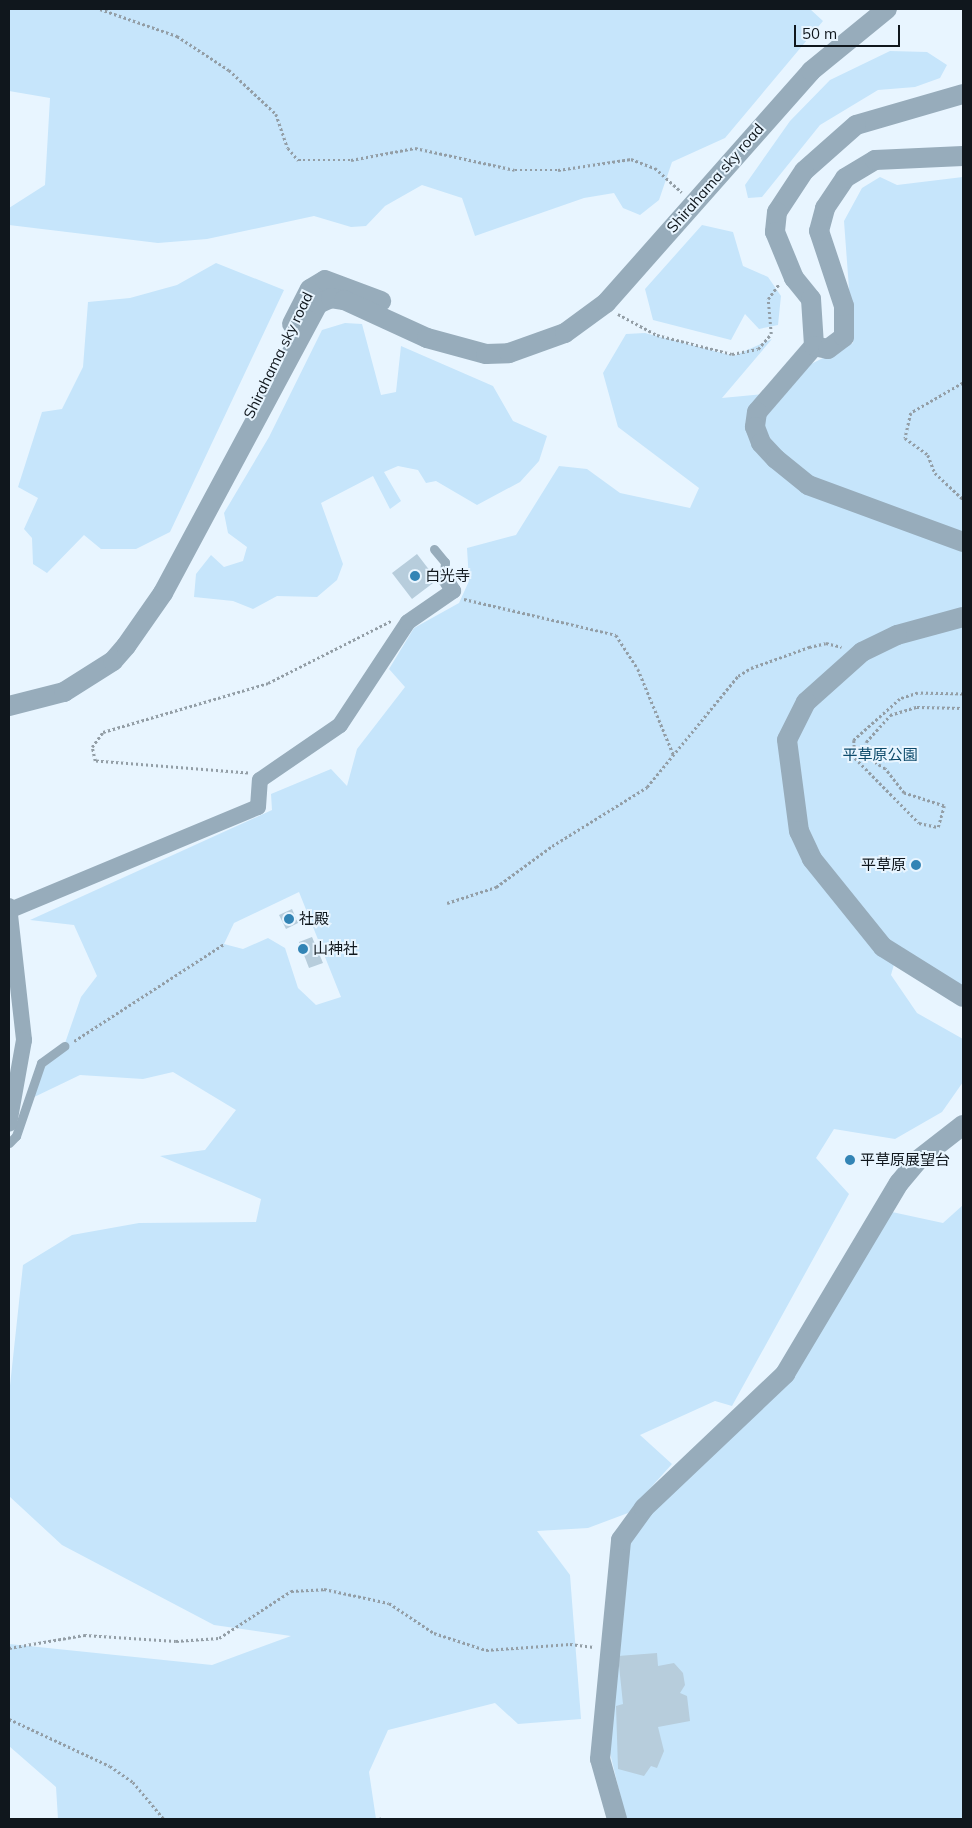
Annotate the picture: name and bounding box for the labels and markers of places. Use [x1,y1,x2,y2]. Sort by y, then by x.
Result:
place label: 白光寺 [425,567,470,585]
marker: 白光寺 [409,570,421,582]
place label: 平草原 [861,856,906,874]
marker: 平草原 [910,859,922,871]
place label: 社殿 [299,910,329,928]
marker: 社殿 [283,913,295,925]
place label: 山神社 [313,940,358,958]
marker: 山神社 [297,943,309,955]
place label: 平草原展望台 [860,1151,950,1169]
marker: 平草原展望台 [844,1154,856,1166]

